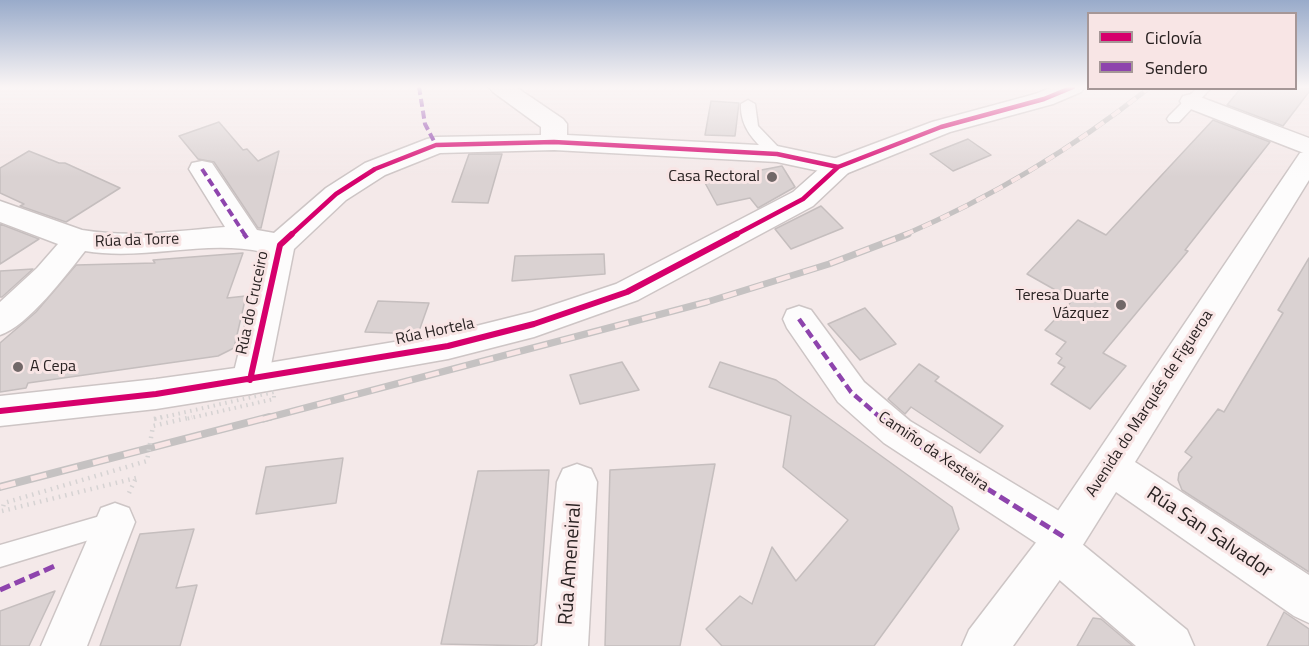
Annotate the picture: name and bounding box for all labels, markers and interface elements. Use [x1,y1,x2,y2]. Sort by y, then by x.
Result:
legend [1087,12,1297,90]
text: Ciclovía [1145,24,1202,51]
text: Sendero [1145,54,1208,81]
place label: Casa Rectoral [668,167,760,187]
marker: Casa Rectoral [765,170,779,184]
street label: Rúa da Torre [95,230,179,252]
street label: Rúa do Cruceiro [233,250,273,356]
place label: Teresa Duarte Vázquez [1015,286,1109,324]
marker: Teresa Duarte Vázquez [1114,298,1128,312]
street label: Avenida do Marqués de Figueroa [1082,307,1218,501]
street label: Rúa Hortela [394,314,476,350]
place label: A Cepa [30,357,76,377]
marker: A Cepa [11,360,25,374]
street label: Camiño da Xesteira [874,408,992,496]
street label: Rúa San Salvador [1142,482,1276,584]
street label: Rúa Ameneiral [555,502,587,626]

